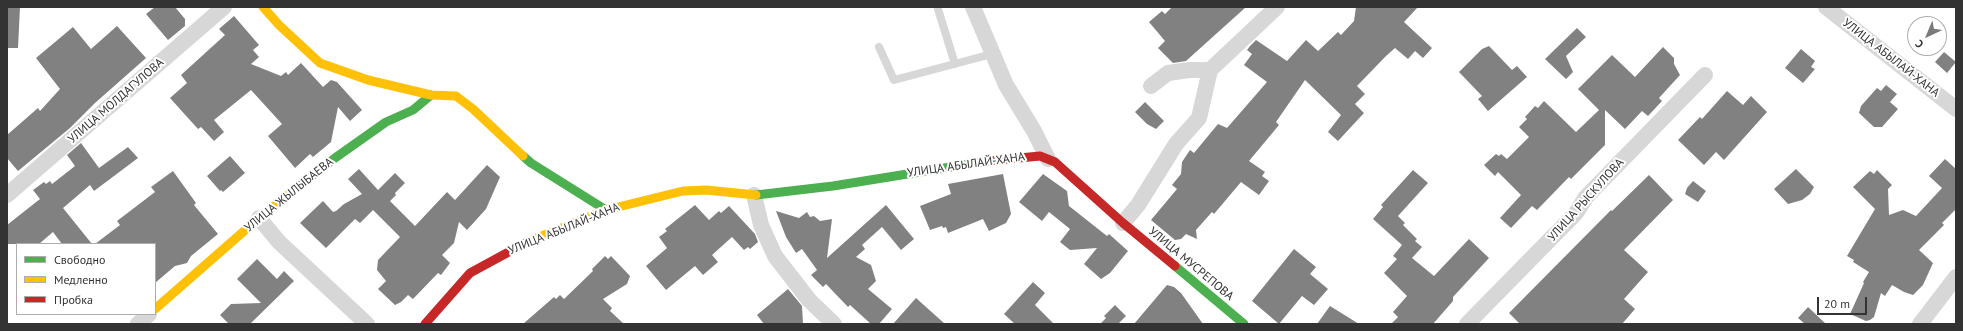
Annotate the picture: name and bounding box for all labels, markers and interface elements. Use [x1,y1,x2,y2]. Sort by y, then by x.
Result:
street label: УЛИЦА АБЫЛАЙ-ХАНА [1840,16,1942,100]
north arrow [1907,16,1947,56]
text: С [1912,37,1926,51]
street label: УЛИЦА МОЛДАГУЛОВА [65,55,167,147]
street label: УЛИЦА АБЫЛАЙ-ХАНА [906,150,1026,180]
street label: УЛИЦА ЖЫЛЫБАЕВА [242,155,336,235]
street label: УЛИЦА РЫСКУЛОВА [1545,156,1627,244]
street label: УЛИЦА АБЫЛАЙ-ХАНА [506,200,622,258]
street label: УЛИЦА МУСРЕПОВА [1146,224,1236,304]
legend [16,243,156,315]
text: Свободно [54,252,105,267]
text: Медленно [54,272,108,287]
scale bar [1819,289,1869,315]
text: Пробка [54,292,93,307]
text: 20 m [1824,296,1850,311]

